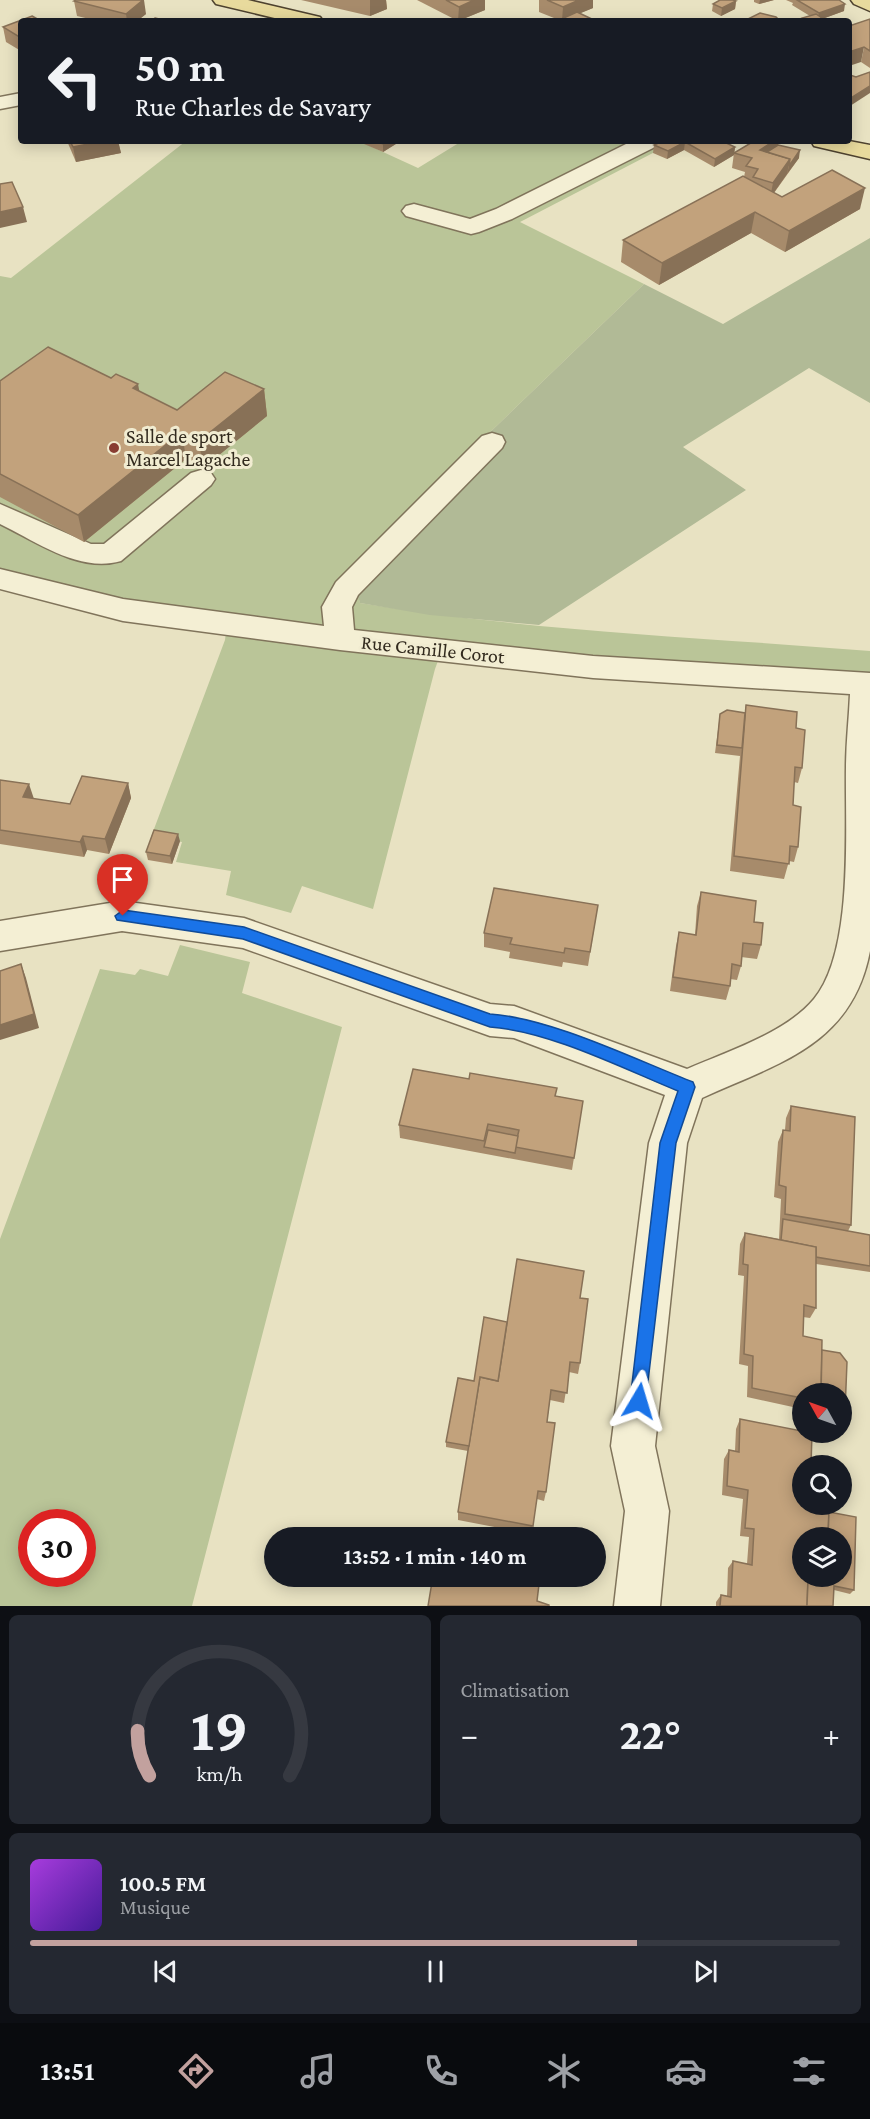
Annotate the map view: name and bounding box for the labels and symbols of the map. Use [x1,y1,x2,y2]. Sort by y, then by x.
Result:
place label: Salle de sport Marcel Lagache [126,425,251,471]
marker: Salle de sport Marcel Lagache [107,441,121,455]
street label: Rue Camille Corot [360,631,506,668]
pin [97,854,148,916]
position arrow [607,1369,671,1433]
north arrow [792,1383,852,1443]
speed limit sign: 30 [18,1509,96,1587]

